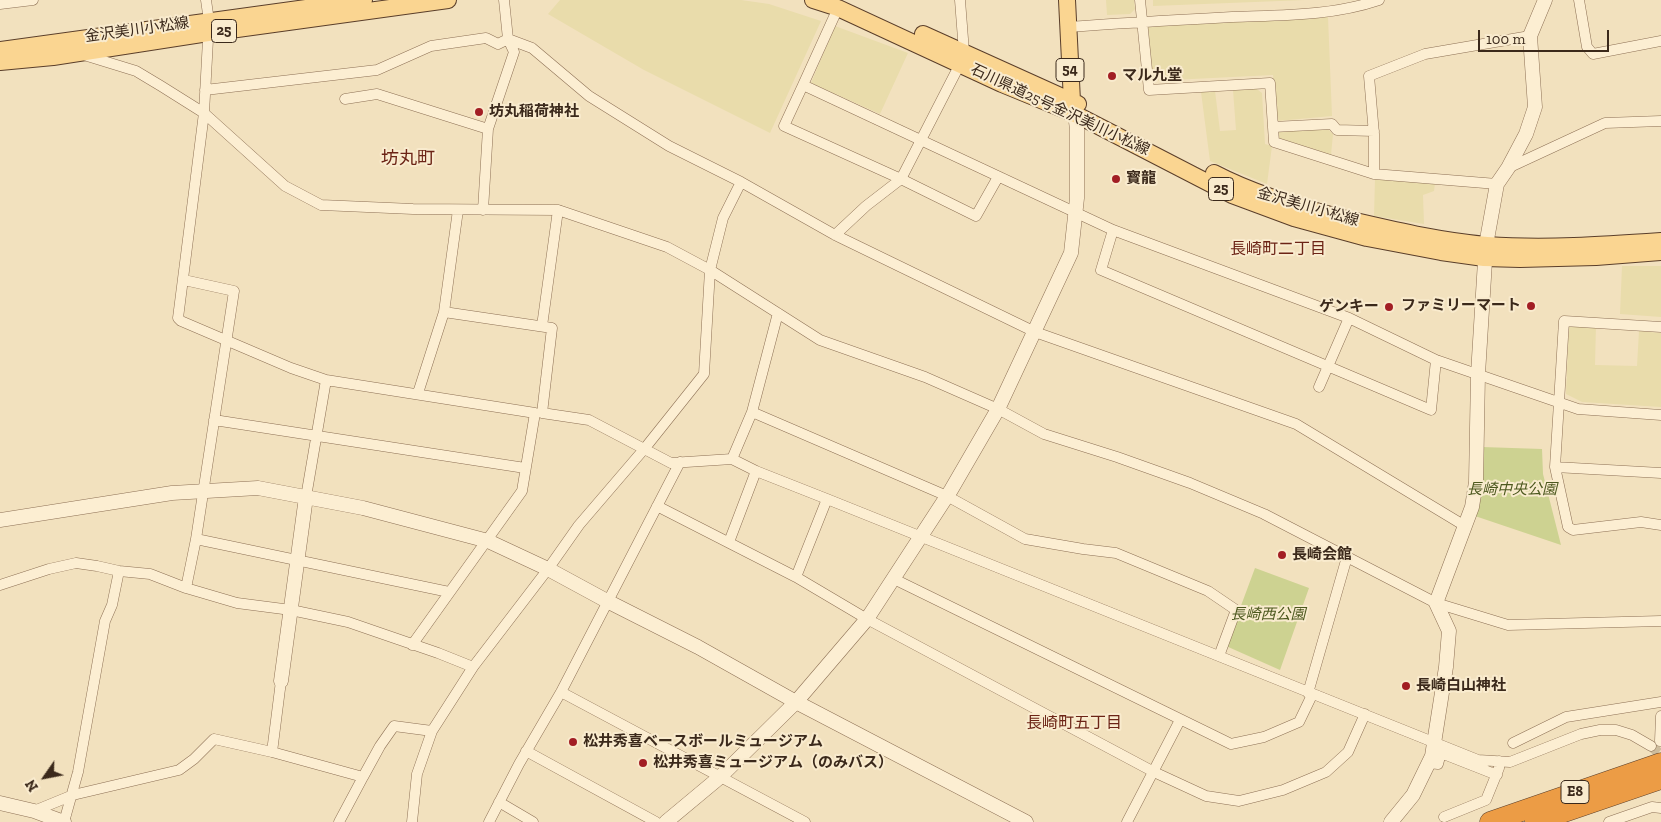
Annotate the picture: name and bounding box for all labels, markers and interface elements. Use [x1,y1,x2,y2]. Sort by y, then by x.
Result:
street label: 金沢美川小松線 [84,14,190,46]
road number: 25 [212,20,236,42]
scale bar [1481,20,1612,52]
text: 100 m [1486,30,1525,48]
road number: 54 [1056,58,1084,82]
street label: 石川県道25号金沢美川小松線 [968,61,1152,159]
place label: マル九堂 [1122,67,1182,85]
marker: マル九堂 [1106,70,1118,82]
place label: 坊丸稲荷神社 [489,103,579,121]
marker: 坊丸稲荷神社 [473,106,485,118]
district label: 坊丸町 [381,148,435,170]
place label: 寳龍 [1126,170,1156,188]
marker: 寳龍 [1110,173,1122,185]
road number: 25 [1208,178,1234,200]
street label: 金沢美川小松線 [1255,184,1361,230]
district label: 長崎町二丁目 [1230,239,1326,259]
place label: ファミリーマート [1401,297,1521,315]
place label: ゲンキー [1319,298,1379,316]
marker: ファミリーマート [1525,300,1537,312]
marker: ゲンキー [1383,301,1395,313]
park label: 長崎中央公園 [1467,481,1557,499]
place label: 長崎会館 [1292,546,1352,564]
marker: 長崎会館 [1276,549,1288,561]
park label: 長崎西公園 [1231,606,1305,624]
place label: 長崎白山神社 [1416,677,1506,695]
marker: 長崎白山神社 [1400,680,1412,692]
district label: 長崎町五丁目 [1026,713,1122,733]
place label: 松井秀喜ベースボールミュージアム [583,733,823,751]
marker: 松井秀喜ベースボールミュージアム [567,736,579,748]
north arrow [20,752,70,802]
place label: 松井秀喜ミュージアム（のみバス） [653,754,893,772]
marker: 松井秀喜ミュージアム（のみバス） [637,757,649,769]
text: N [22,776,42,795]
road number: E8 [1561,780,1589,804]

